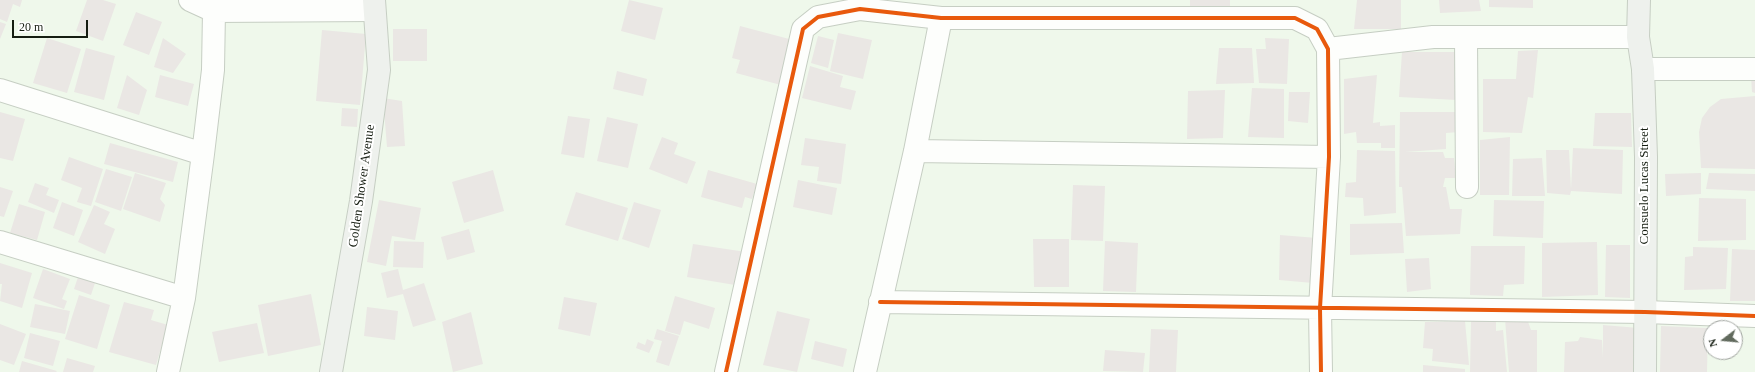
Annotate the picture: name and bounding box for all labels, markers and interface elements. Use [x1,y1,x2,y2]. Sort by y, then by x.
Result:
scale bar [14,12,90,38]
text: 20 m [19,20,43,34]
street label: Golden Shower Avenue [346,124,378,248]
street label: Consuelo Lucas Street [1637,128,1653,244]
north arrow [1703,320,1743,360]
text: N [1706,338,1719,349]

